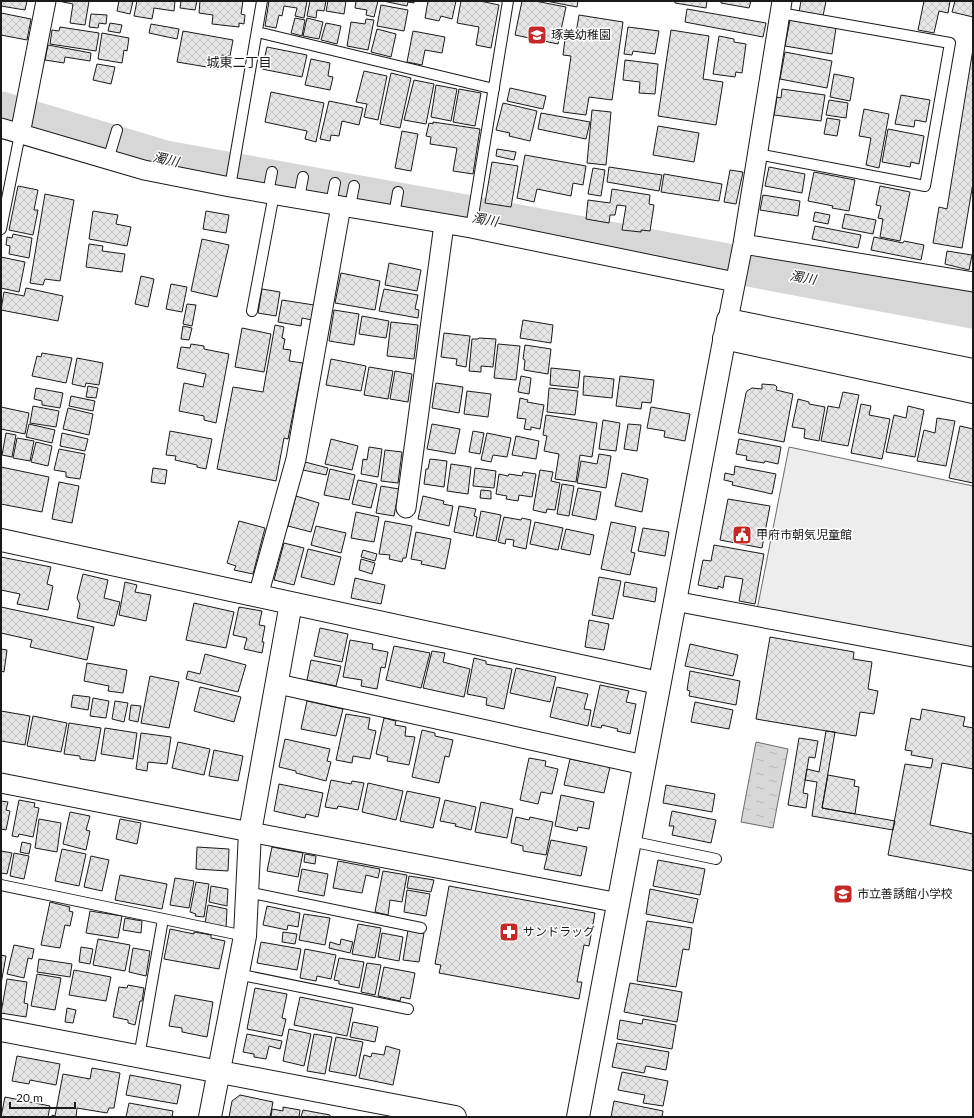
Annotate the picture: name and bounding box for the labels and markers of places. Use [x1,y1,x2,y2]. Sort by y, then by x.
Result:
school or university icon: 琢美幼稚園 [526,24,548,46]
place label: 琢美幼稚園 [551,27,611,42]
public building icon: 甲府市朝気児童館 [731,524,753,546]
place label: 甲府市朝気児童館 [756,527,852,542]
school or university icon: 市立善誘館小学校 [832,883,854,905]
place label: 市立善誘館小学校 [857,886,953,901]
pharmacy icon: サンドラッグ [498,921,520,943]
place label: サンドラッグ [523,924,595,939]

